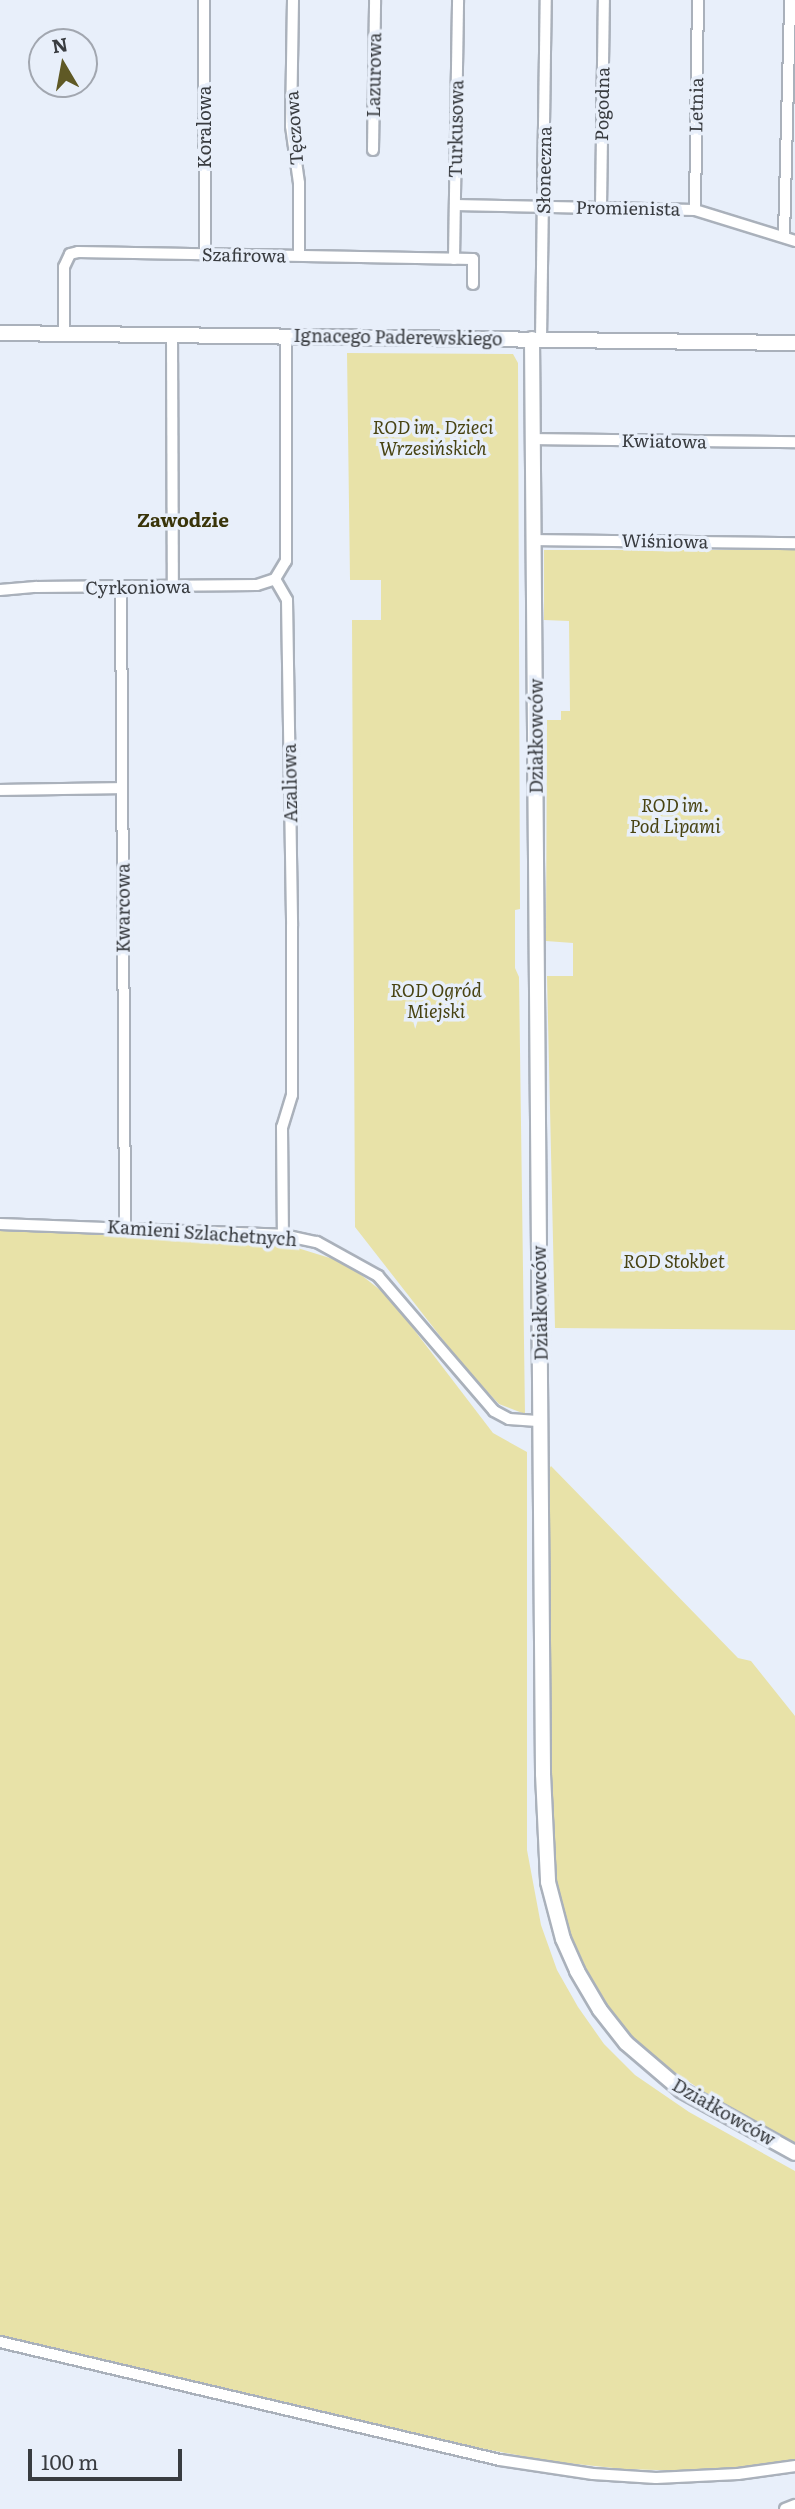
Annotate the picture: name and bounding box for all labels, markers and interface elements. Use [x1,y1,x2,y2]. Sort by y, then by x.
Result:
north arrow [28,28,98,98]
text: N [49,29,70,59]
street label: Lazurowa [362,32,386,118]
street label: Pogodna [591,67,613,141]
street label: Letnia [685,77,707,133]
street label: Turkusowa [444,80,468,178]
street label: Koralowa [193,85,215,169]
street label: Tęczowa [281,90,307,166]
street label: Słoneczna [532,126,556,214]
street label: Promienista [575,196,681,220]
street label: Szafirowa [202,243,286,267]
street label: Ignacego Paderewskiego [293,324,503,350]
park label: ROD im. Dzieci Wrzesińskich [373,417,493,460]
street label: Kwiatowa [621,429,707,453]
district label: Zawodzie [137,509,229,531]
street label: Wiśniowa [621,529,709,553]
street label: Cyrkoniowa [85,575,191,599]
street label: Działkowców [525,678,547,794]
street label: Azaliowa [279,743,301,823]
park label: ROD im. Pod Lipami [630,795,720,838]
street label: Kwarcowa [112,863,134,953]
park label: ROD Ogród Miejski [390,980,482,1023]
street label: Kamieni Szlachetnych [106,1216,298,1250]
street label: Działkowców [528,1245,552,1361]
park label: ROD Stokbet [623,1250,725,1272]
street label: Działkowców [669,2074,779,2150]
scale bar [32,2436,186,2480]
text: 100 m [41,2445,98,2476]

